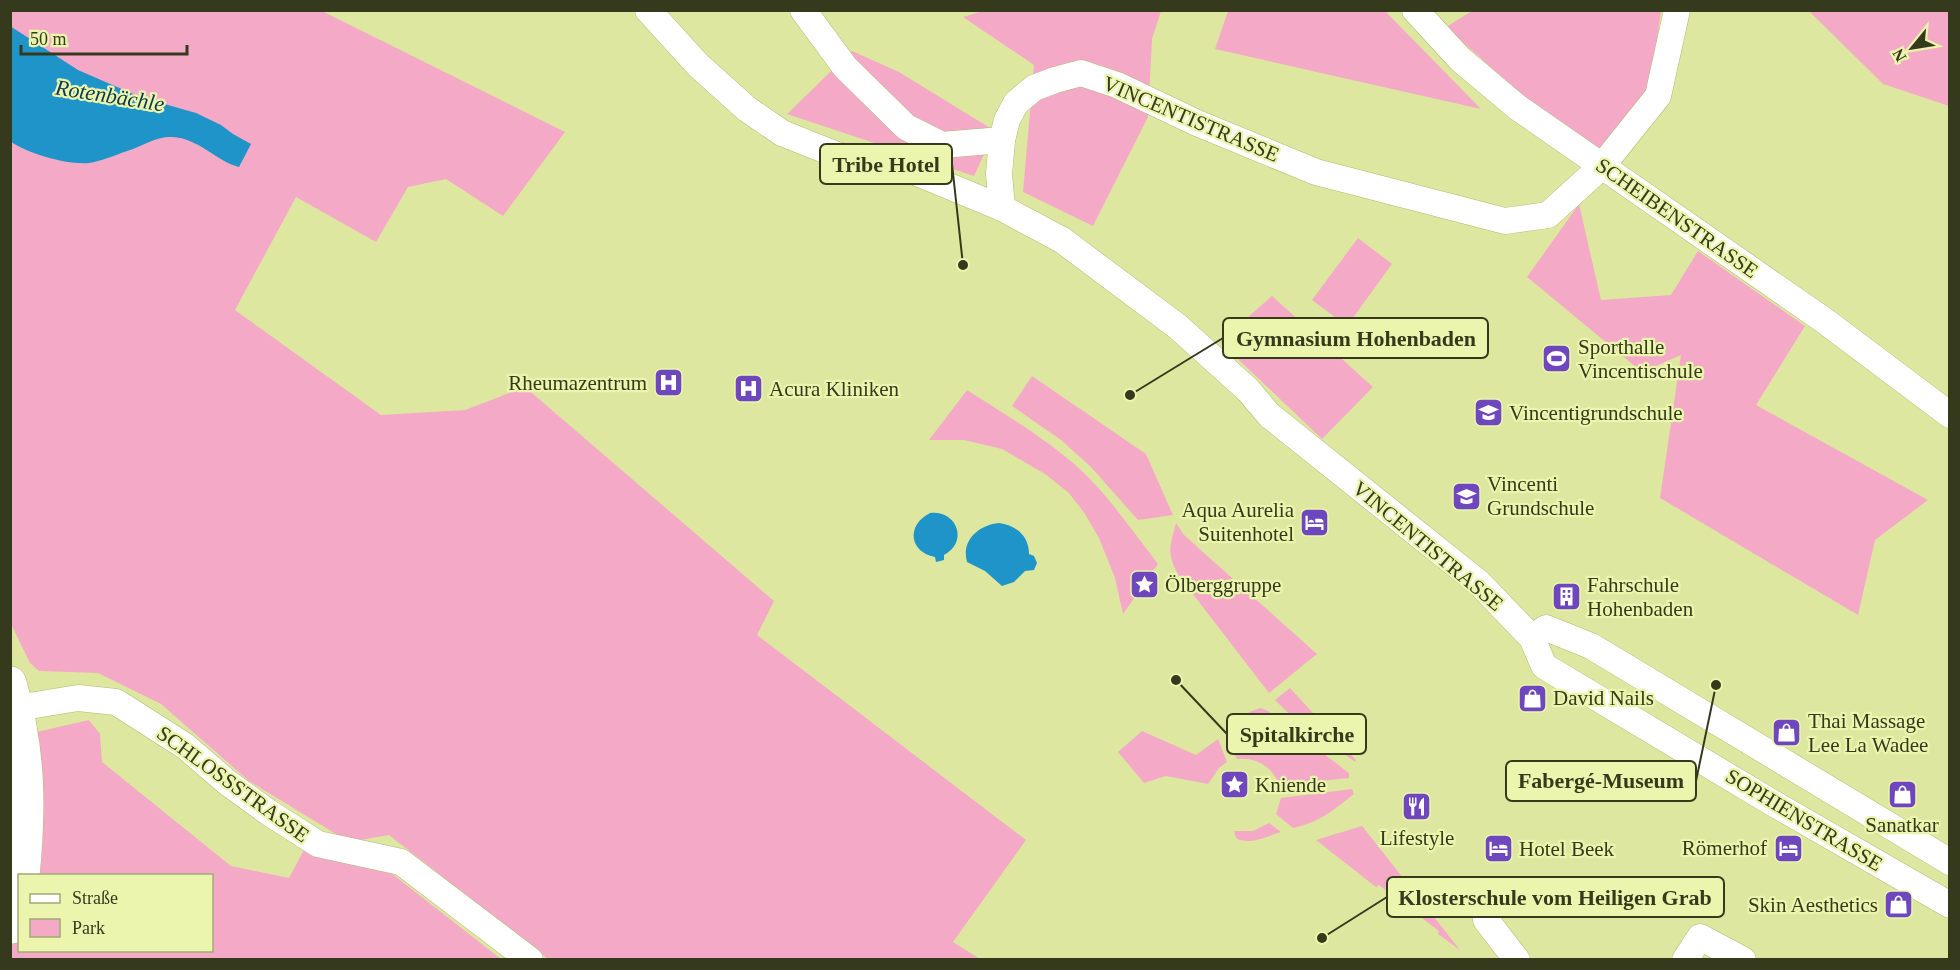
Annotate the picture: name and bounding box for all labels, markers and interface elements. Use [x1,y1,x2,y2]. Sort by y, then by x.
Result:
scale bar [21,18,188,56]
north arrow [1882,18,1942,78]
text: 50 m [30,29,67,49]
text: N [1889,46,1910,65]
street label: VINCENTISTRASSE [1099,71,1283,167]
water label: Rotenbächle [53,74,166,116]
callout: Tribe Hotel [820,144,952,184]
text: Tribe Hotel [832,152,940,177]
street label: SCHEIBENSTRASSE [1591,153,1763,283]
callout: Gymnasium Hohenbaden [1223,318,1488,358]
text: Gymnasium Hohenbaden [1236,326,1476,351]
place label: Sporthalle Vincentischule [1578,335,1703,383]
sports icon: Sporthalle Vincentischule [1541,343,1573,375]
hospital icon: Rheumazentrum [652,367,684,399]
place label: Rheumazentrum [508,371,647,395]
hospital icon: Acura Kliniken [732,373,764,405]
place label: Acura Kliniken [769,377,900,401]
school or university icon: Vincentigrundschule [1472,397,1504,429]
place label: Vincentigrundschule [1509,401,1683,425]
place label: Vincenti Grundschule [1487,472,1594,520]
street label: VINCENTISTRASSE [1348,476,1508,616]
school or university icon: Vincenti Grundschule [1450,480,1482,512]
place label: Aqua Aurelia Suitenhotel [1181,498,1295,546]
hotel icon: Aqua Aurelia Suitenhotel [1299,506,1331,538]
place icon: Ölberggruppe [1128,569,1160,601]
place label: Ölberggruppe [1165,573,1281,597]
place label: Fahrschule Hohenbaden [1587,573,1694,621]
building icon: Fahrschule Hohenbaden [1550,581,1582,613]
shop icon: David Nails [1516,682,1548,714]
place label: David Nails [1553,686,1654,710]
place label: Thai Massage Lee La Wadee [1808,709,1928,757]
callout: Spitalkirche [1227,714,1366,754]
shop icon: Thai Massage Lee La Wadee [1771,717,1803,749]
street label: SCHLOSSSTRASSE [152,721,314,847]
text: Spitalkirche [1240,722,1354,747]
callout: Fabergé-Museum [1506,761,1696,801]
street label: SOPHIENSTRASSE [1721,764,1887,876]
text: Fabergé-Museum [1518,768,1684,793]
place icon: Kniende [1218,769,1250,801]
place label: Kniende [1255,773,1326,797]
shop icon: Sanatkar [1886,778,1918,810]
restaurant icon: Lifestyle [1401,791,1433,823]
place label: Sanatkar [1865,813,1939,837]
place label: Lifestyle [1380,826,1454,850]
hotel icon: Römerhof [1772,832,1804,864]
hotel icon: Hotel Beek [1482,833,1514,865]
place label: Römerhof [1682,836,1767,860]
place label: Hotel Beek [1519,837,1615,861]
legend [18,874,213,952]
callout: Klosterschule vom Heiligen Grab [1387,877,1724,917]
text: Klosterschule vom Heiligen Grab [1398,885,1712,910]
text: Straße [72,888,118,908]
shop icon: Skin Aesthetics [1883,889,1915,921]
place label: Skin Aesthetics [1748,893,1878,917]
text: Park [72,918,105,938]

